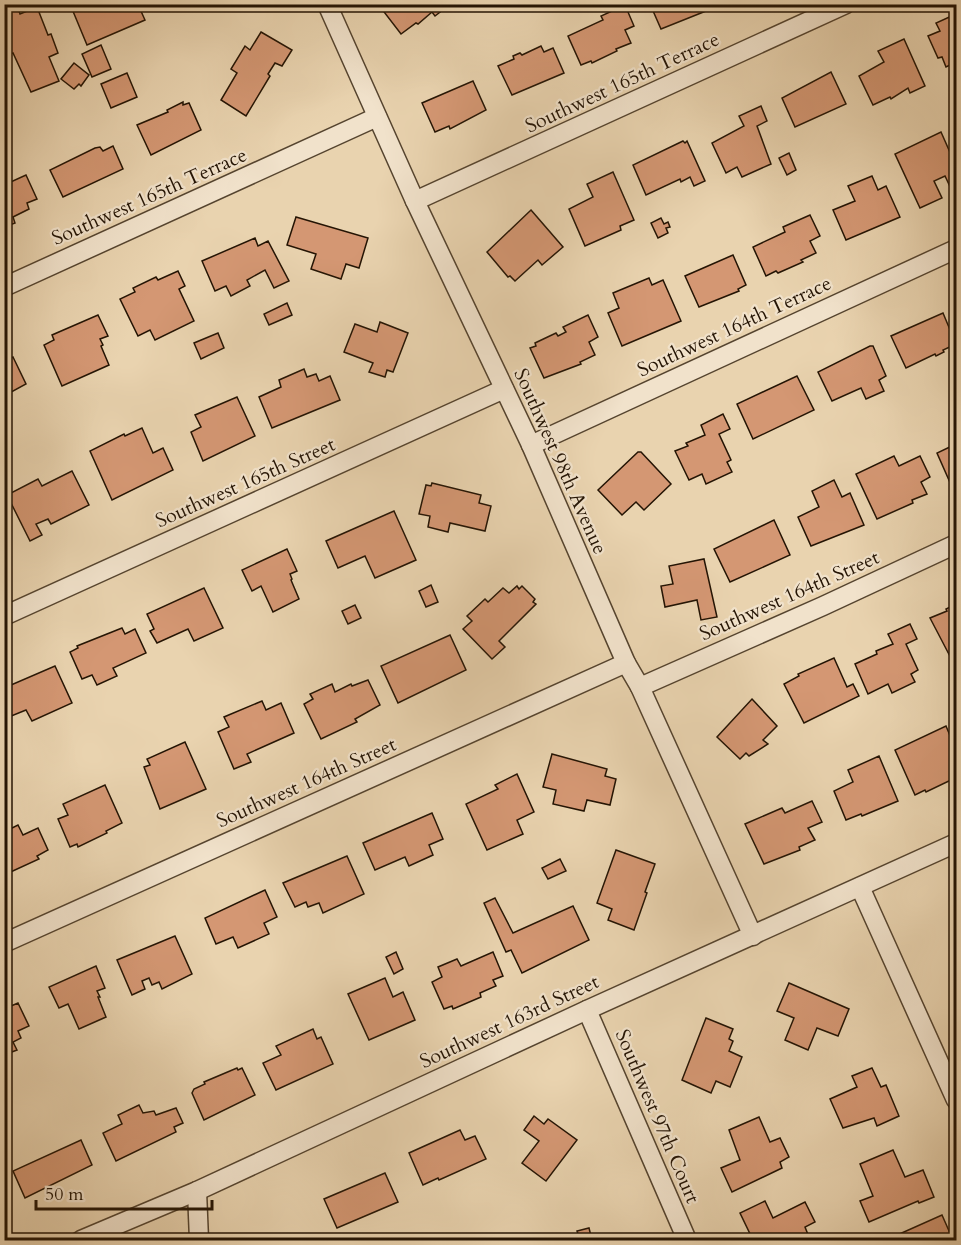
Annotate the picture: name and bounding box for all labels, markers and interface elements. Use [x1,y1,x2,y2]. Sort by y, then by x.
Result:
street label: Southwest 165th Terrace [521,26,724,139]
street label: Southwest 165th Terrace [47,141,251,252]
street label: Southwest 164th Terrace [633,270,836,383]
street label: Southwest 98th Avenue [507,364,614,558]
street label: Southwest 165th Street [151,430,340,534]
street label: Southwest 164th Street [695,543,884,647]
street label: Southwest 164th Street [212,730,401,834]
street label: Southwest 163rd Street [415,968,604,1075]
street label: Southwest 97th Court [609,1025,707,1208]
scale bar [36,1173,212,1211]
text: 50 m [45,1182,84,1207]

